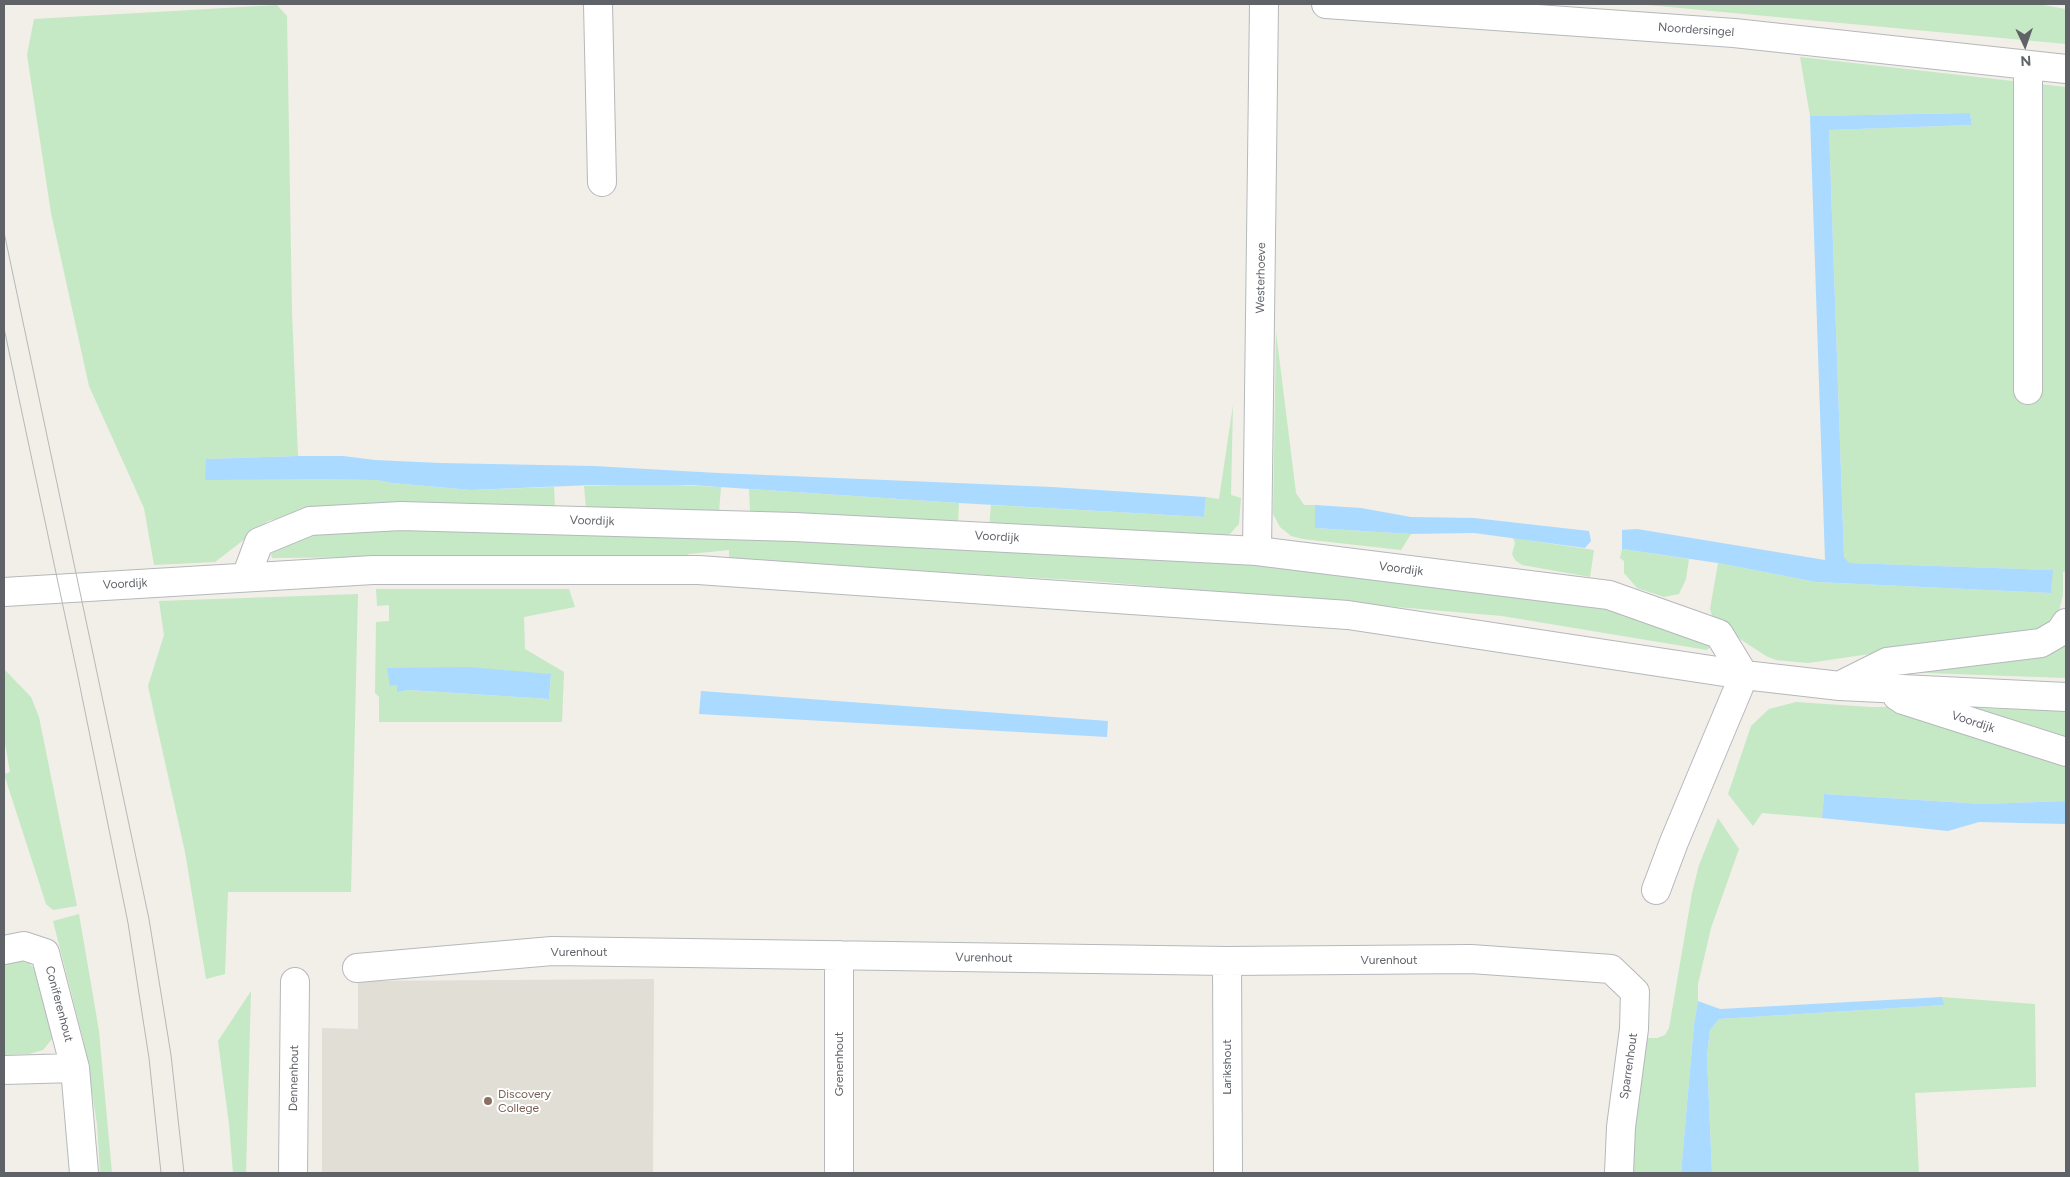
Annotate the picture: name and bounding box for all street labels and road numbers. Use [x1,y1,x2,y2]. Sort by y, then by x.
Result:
street label: Noordersingel [1657,20,1735,40]
street label: Westerhoeve [1253,242,1269,314]
street label: Voordijk [569,513,615,529]
street label: Voordijk [974,529,1020,545]
street label: Voordijk [1378,559,1424,579]
street label: Voordijk [102,576,148,592]
street label: Voordijk [1950,708,1996,736]
street label: Vurenhout [550,945,608,959]
street label: Vurenhout [955,950,1013,966]
street label: Vurenhout [1360,953,1418,967]
street label: Coniferenhout [42,964,76,1044]
street label: Grenenhout [832,1032,846,1096]
street label: Sparrenhout [1617,1032,1641,1100]
street label: Larikshout [1220,1039,1234,1095]
street label: Dennenhout [286,1045,302,1111]

